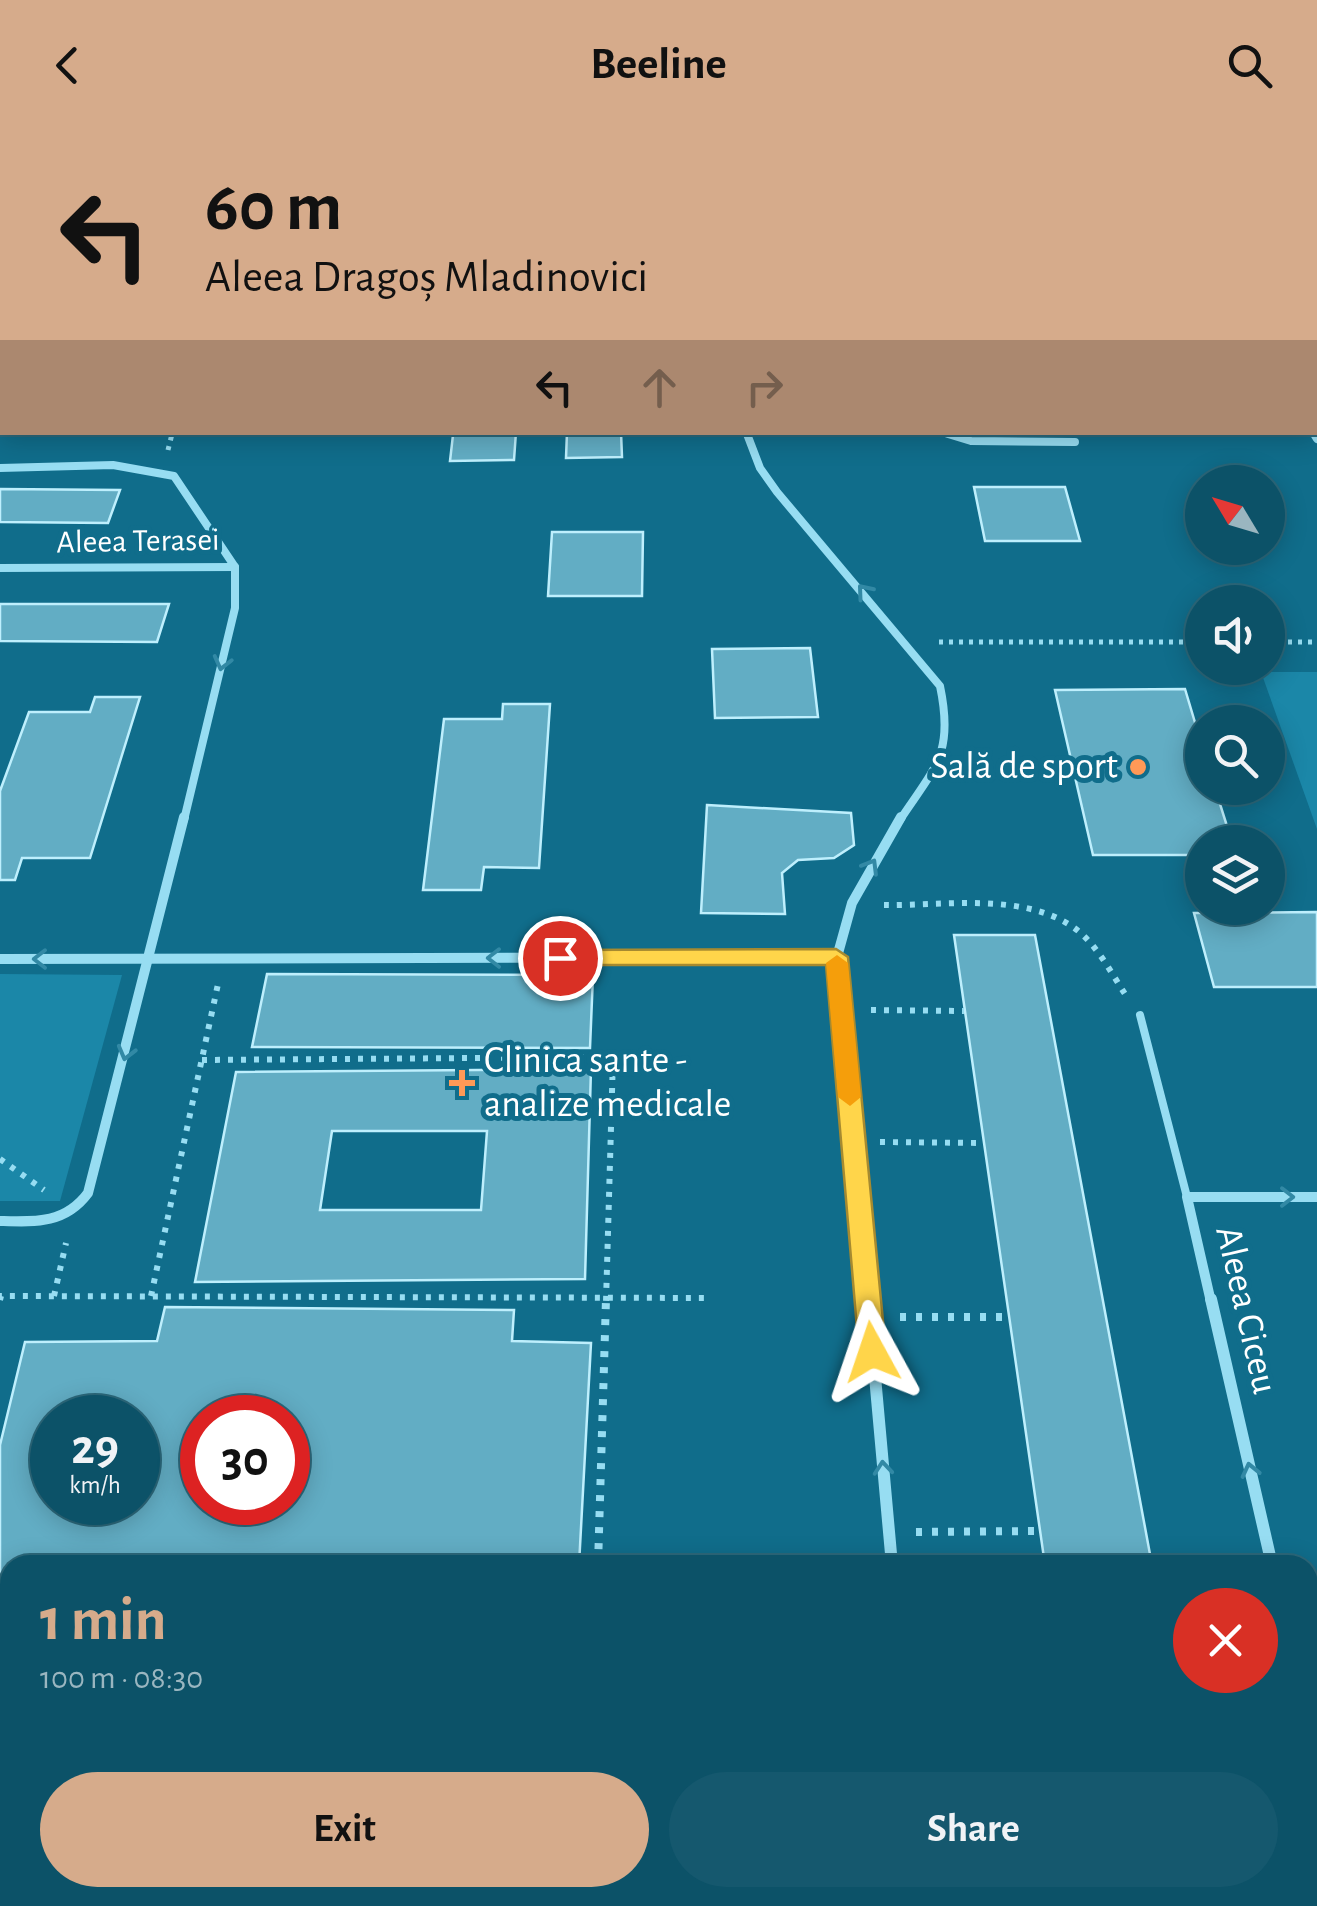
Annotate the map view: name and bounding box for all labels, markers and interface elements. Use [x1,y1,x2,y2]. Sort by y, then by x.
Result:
icon: back [40,38,95,93]
icon: search [1222,38,1277,93]
text: Beeline [590,42,727,87]
icon: left [40,170,170,300]
text: 60 m [205,173,342,243]
text: Aleea Dragoș Mladinovici [205,255,648,300]
icon: left [527,360,582,415]
icon: ahead [632,360,687,415]
icon: right [737,360,792,415]
north arrow [1185,465,1285,565]
map controls [1185,465,1285,925]
street label: Aleea Terasei [56,524,220,558]
one-way arrow [857,585,875,603]
button: sound [1185,585,1285,685]
one-way arrow [213,654,234,671]
button: search [1185,705,1285,805]
place label: Sală de sport [931,748,1118,786]
marker: Sală de sport [1127,756,1149,778]
button: layers [1185,825,1285,925]
one-way arrow [859,859,878,877]
pin [518,916,603,1001]
icon: arrive [533,931,588,986]
one-way arrow [486,947,502,969]
one-way arrow [32,948,48,970]
place label: Clinica sante - analize medicale [484,1042,731,1124]
one-way arrow [116,1044,137,1061]
marker: Clinica sante - analize medicale [449,1070,475,1096]
one-way arrow [1280,1186,1295,1208]
street label: Aleea Ciceu [1208,1223,1284,1397]
position arrow [820,1300,924,1404]
speed limit sign: 30 [180,1395,310,1525]
text: 29 [71,1423,119,1473]
one-way arrow [873,1459,895,1475]
one-way arrow [1241,1462,1262,1479]
text: km/h [69,1473,121,1498]
button: close [1173,1588,1278,1693]
text: 1 min [40,1591,166,1651]
text: 100 m · 08:30 [40,1662,203,1694]
button: Exit [40,1772,649,1887]
button: Share [669,1772,1278,1887]

